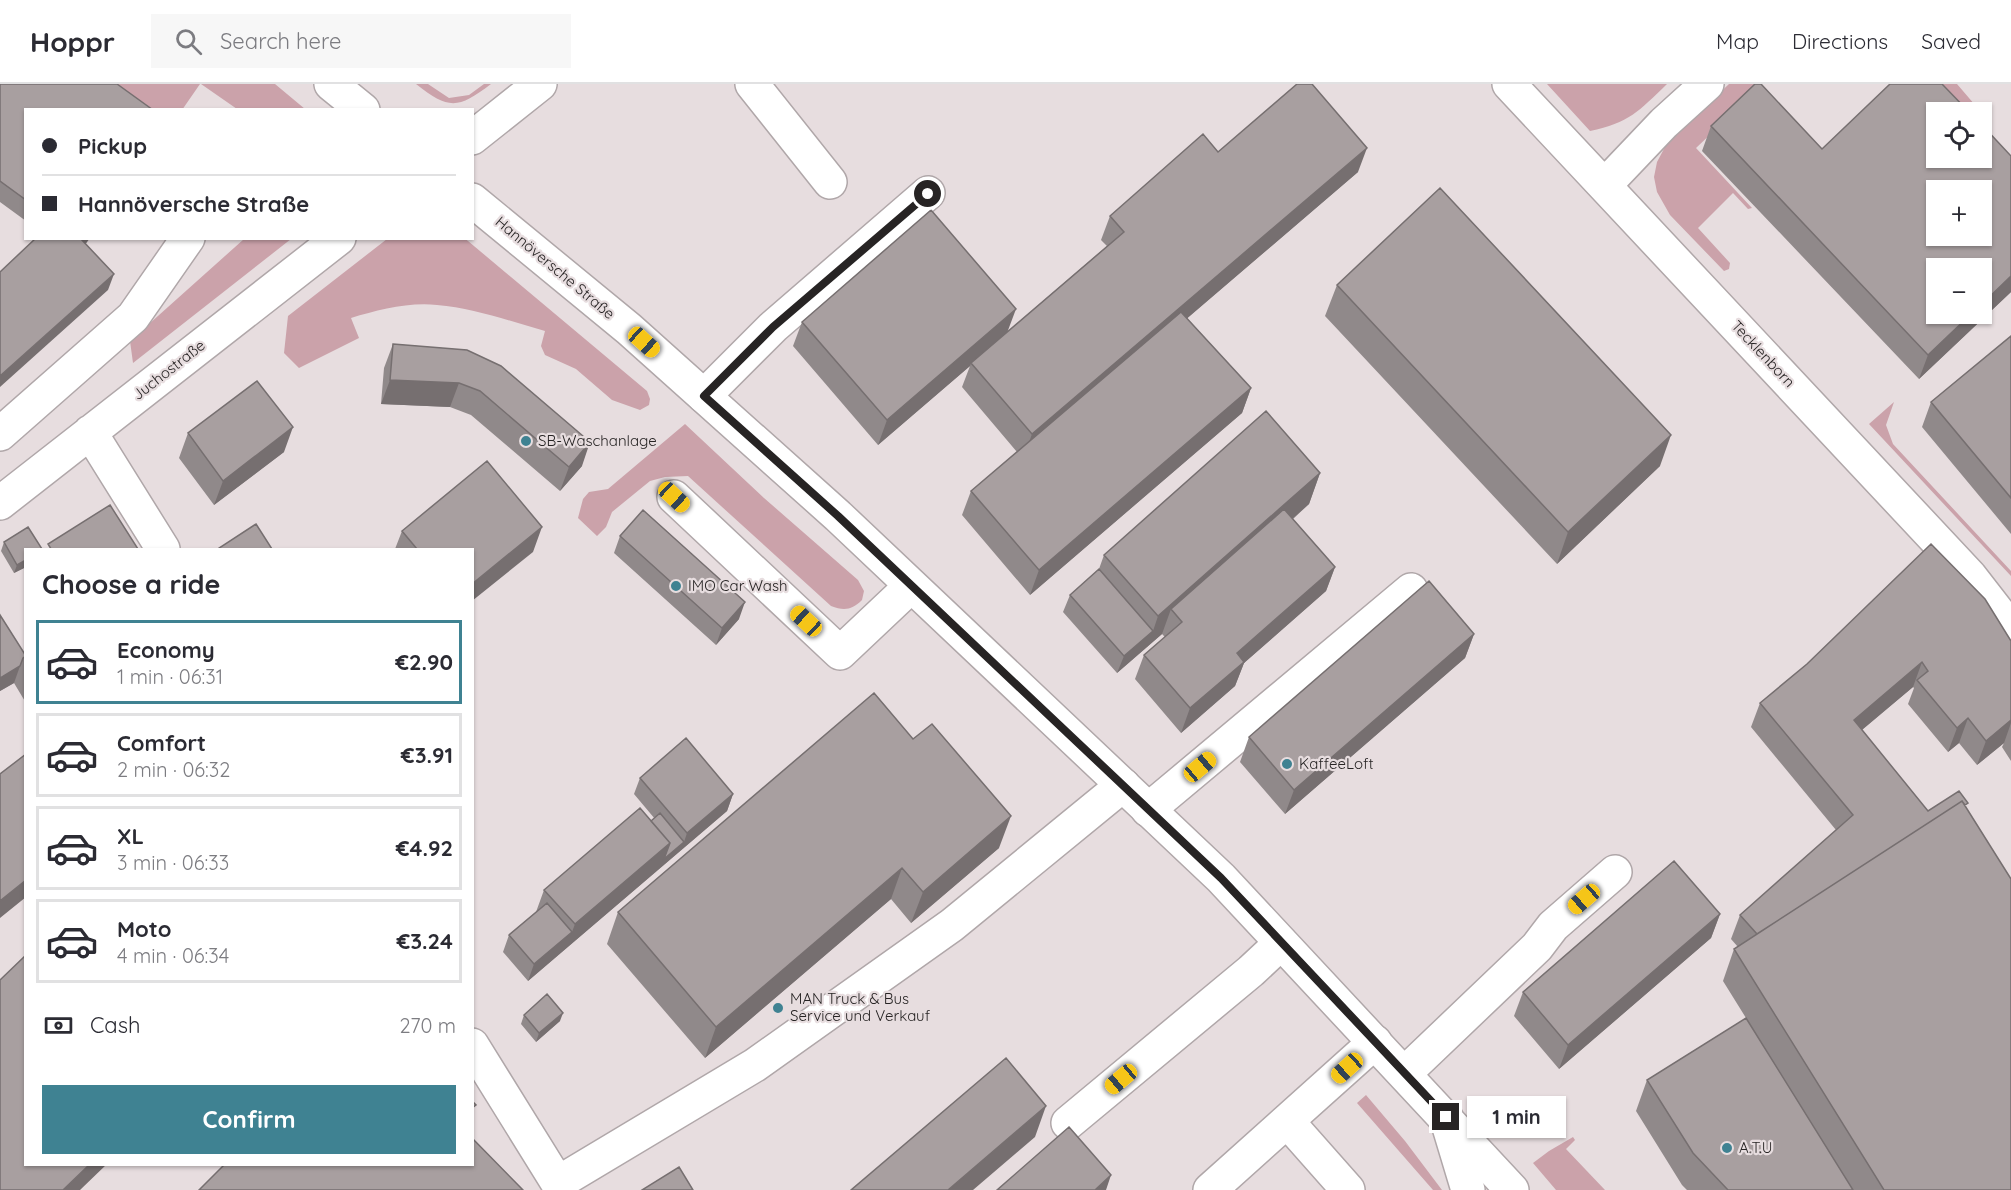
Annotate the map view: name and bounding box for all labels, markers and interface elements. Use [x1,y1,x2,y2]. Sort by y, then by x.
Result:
search box [151,14,571,68]
text: Hoppr [30,24,115,59]
icon: search [172,25,205,58]
text: Search here [220,27,341,55]
text: Map [1716,28,1759,54]
text: Directions [1792,28,1888,54]
text: Saved [1921,28,1981,54]
map controls [1926,102,1992,324]
button: locate [1926,102,1992,168]
text: Pickup [78,132,147,160]
route start [914,180,941,207]
button: + [1926,180,1992,246]
text: Hannöversche Straße [78,190,309,218]
street label: Hannöversche Straße [492,212,619,323]
button: − [1926,258,1992,324]
street label: Tecklenborn [1728,316,1799,391]
car [625,323,663,361]
street label: Juchostraße [129,335,209,404]
place label: SB-Waschanlage [538,431,657,450]
marker: SB-Waschanlage [519,434,533,448]
car [655,478,693,516]
text: Choose a ride [42,567,220,601]
place label: IMO Car Wash [688,576,788,595]
marker: IMO Car Wash [669,579,683,593]
car [787,602,825,640]
icon: car [45,635,99,689]
text: Economy [117,636,215,664]
text: €2.90 [395,648,453,676]
text: 1 min · 06:31 [117,664,223,689]
icon: car [45,728,99,782]
text: Comfort [117,729,206,757]
text: €3.91 [401,741,453,769]
car [1180,749,1220,785]
place label: KaffeeLoft [1299,754,1374,773]
text: 2 min · 06:32 [117,757,230,782]
marker: KaffeeLoft [1280,757,1294,771]
icon: car [45,821,99,875]
text: XL [117,822,144,850]
text: €4.92 [396,834,453,862]
text: 3 min · 06:33 [117,850,229,875]
car [1565,880,1603,918]
icon: car [45,914,99,968]
text: Moto [117,915,171,943]
text: €3.24 [396,927,453,955]
text: 4 min · 06:34 [117,943,229,968]
place label: MAN Truck & Bus Service und Verkauf [790,989,931,1025]
marker: MAN Truck & Bus Service und Verkauf [771,1001,785,1015]
icon: cash [42,1009,75,1042]
text: Cash [90,1011,141,1039]
text: 270 m [399,1013,456,1038]
car [1328,1049,1366,1087]
car [1101,1061,1141,1097]
button: Confirm [42,1085,456,1154]
callout: 1 min [1467,1096,1566,1138]
route end [1432,1103,1459,1130]
text: 1 min [1492,1104,1541,1129]
place label: A.T.U [1739,1138,1772,1157]
marker: A.T.U [1720,1141,1734,1155]

